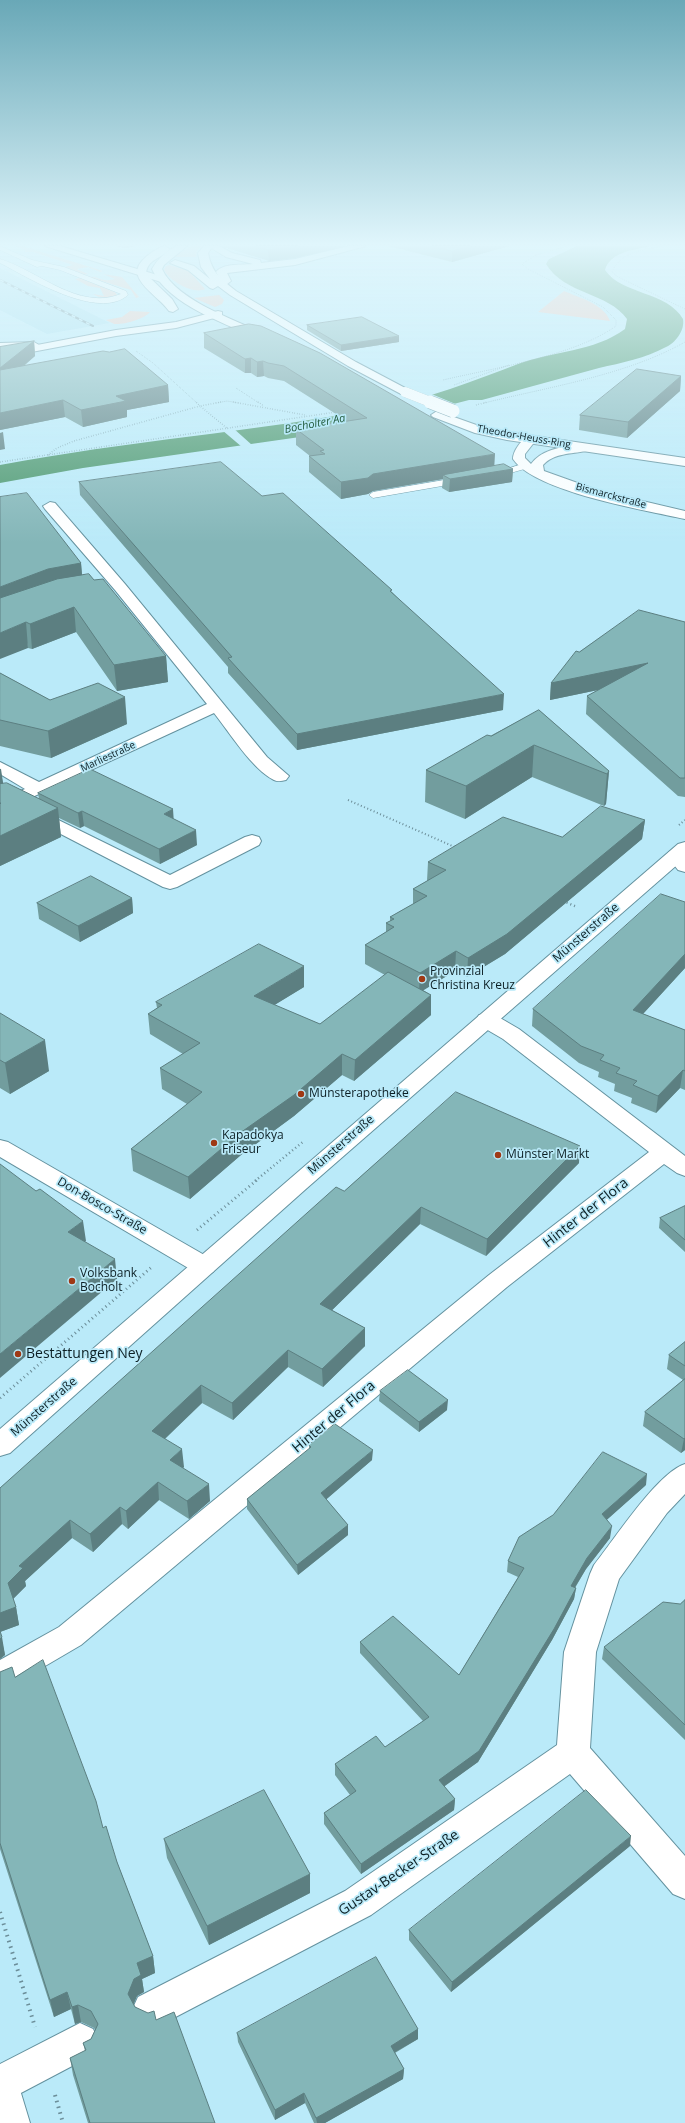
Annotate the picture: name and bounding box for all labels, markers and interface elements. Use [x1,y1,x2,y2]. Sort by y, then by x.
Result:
water label: Bocholter Aa [283,412,347,436]
street label: Theodor-Heuss-Ring [476,423,572,451]
street label: Bismarckstraße [574,481,648,511]
street label: Marliestraße [79,739,137,775]
street label: Münsterstraße [550,900,622,966]
place label: Provinzial Christina Kreuz [430,965,515,993]
marker: Provinzial Christina Kreuz [417,974,427,984]
place label: Münsterapotheke [309,1087,409,1101]
marker: Münsterapotheke [296,1089,306,1099]
street label: Münsterstraße [305,1112,377,1178]
place label: Kapadokya Friseur [222,1129,284,1157]
marker: Kapadokya Friseur [209,1138,219,1148]
place label: Münster Markt [506,1148,589,1162]
marker: Münster Markt [493,1150,503,1160]
street label: Don-Bosco-Straße [55,1174,149,1238]
street label: Hinter der Flora [540,1175,632,1251]
place label: Volksbank Bocholt [80,1267,137,1295]
marker: Volksbank Bocholt [67,1276,77,1286]
place label: Bestattungen Ney [26,1346,143,1362]
marker: Bestattungen Ney [13,1349,23,1359]
street label: Münsterstraße [8,1374,80,1440]
street label: Hinter der Flora [289,1377,379,1457]
street label: Gustav-Becker-Straße [336,1826,462,1920]

